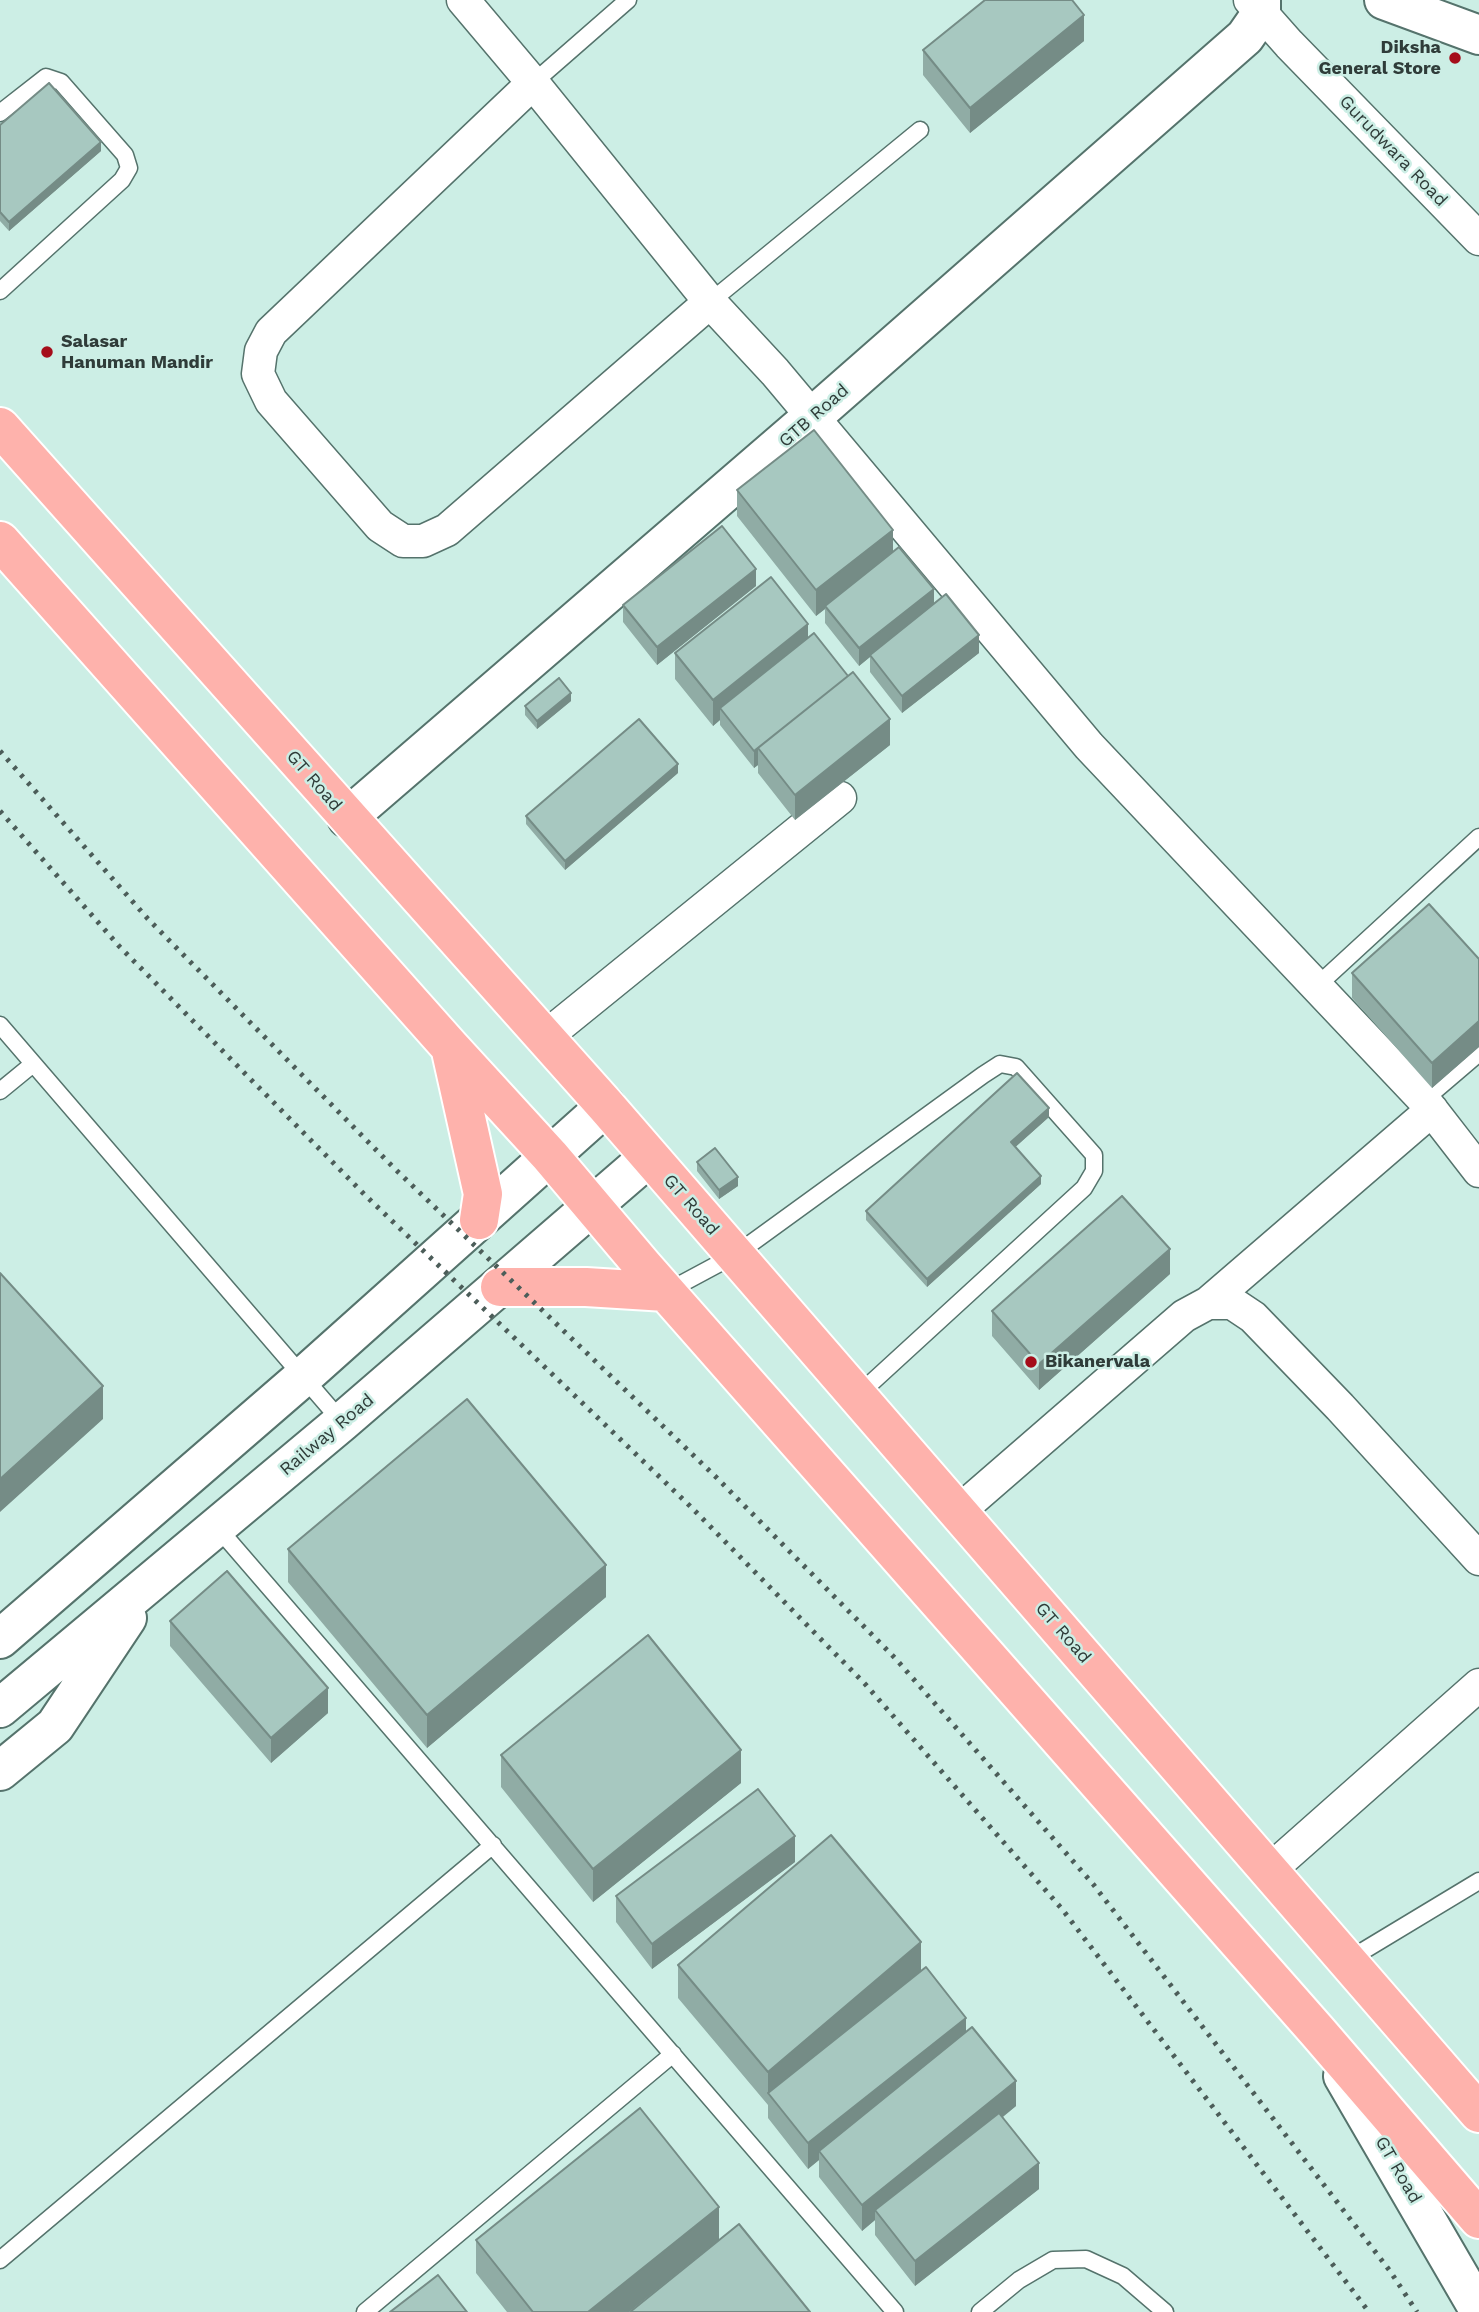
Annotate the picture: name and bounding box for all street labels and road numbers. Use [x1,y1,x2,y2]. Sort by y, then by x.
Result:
street label: Gurudwara Road [1334,91,1452,211]
street label: GTB Road [775,380,853,452]
street label: GT Road [282,746,346,816]
street label: GT Road [659,1170,723,1240]
street label: Railway Road [276,1389,378,1481]
street label: GT Road [1031,1598,1095,1668]
street label: GT Road [1370,2133,1426,2207]

